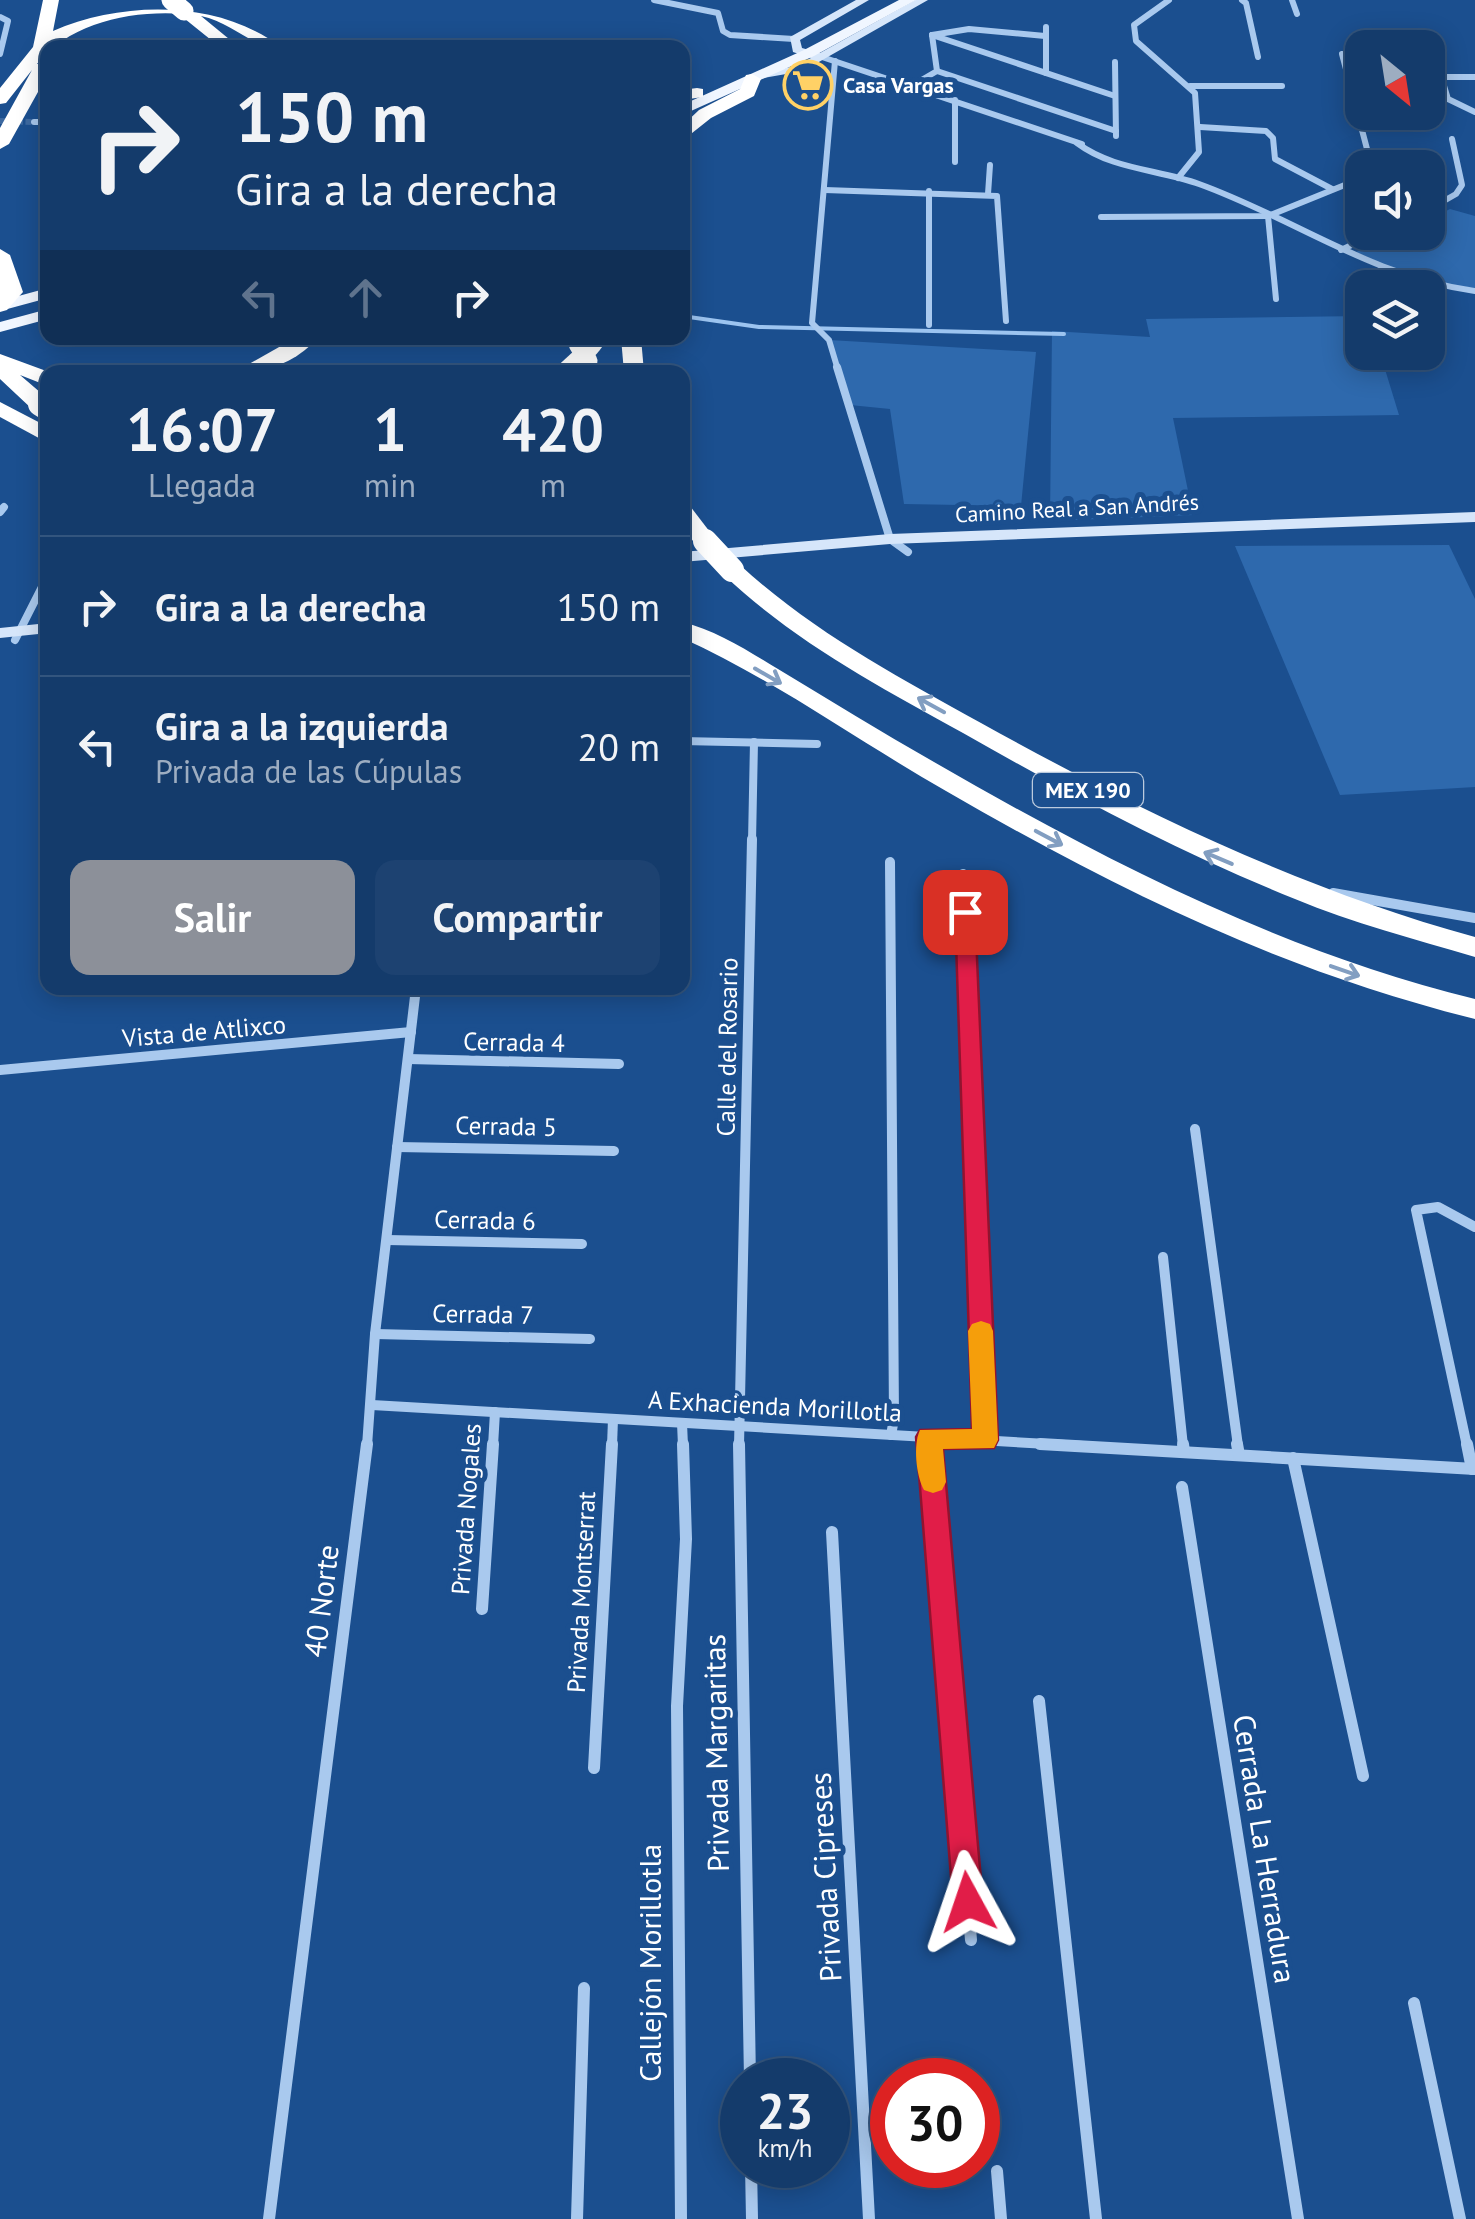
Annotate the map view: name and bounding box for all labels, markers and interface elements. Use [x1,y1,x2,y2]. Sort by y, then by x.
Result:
north arrow [1345,30,1445,130]
map controls [1345,30,1445,370]
supermarket icon: Casa Vargas [782,59,834,111]
text: 150 m [235,71,428,161]
place label: Casa Vargas [843,71,954,99]
icon: right [70,80,200,210]
button: sound [1345,150,1445,250]
text: Gira a la derecha [235,159,558,217]
icon: left [233,270,288,325]
icon: ahead [338,270,393,325]
icon: right [443,270,498,325]
button: layers [1345,270,1445,370]
text: 16:07 [126,390,278,468]
text: 1 [373,390,407,468]
text: 420 [502,390,604,468]
text: Llegada [148,464,256,506]
text: min [364,464,416,506]
text: m [540,464,566,506]
street label: Camino Real a San Andrés [954,488,1200,528]
icon: right [70,579,125,634]
text: Gira a la derecha [155,582,427,631]
text: 150 m [557,582,660,631]
one-way arrow [753,666,782,686]
one-way arrow [917,694,947,714]
text: Gira a la izquierda [155,701,449,750]
icon: left [70,719,125,774]
text: 20 m [578,722,660,771]
text: Privada de las Cúpulas [155,750,462,792]
road number: MEX 190 [1033,773,1143,807]
one-way arrow [1034,829,1064,848]
one-way arrow [1203,848,1234,866]
button: Salir [70,860,355,975]
button: Compartir [375,860,660,975]
pin [923,870,1008,955]
icon: arrive [938,885,993,940]
street label: Calle del Rosario [709,957,745,1137]
one-way arrow [1329,964,1361,982]
street label: Vista de Atlixco [120,1008,287,1054]
street label: Cerrada 4 [463,1025,565,1059]
street label: Cerrada 5 [455,1109,557,1143]
street label: Cerrada 6 [434,1203,536,1237]
street label: Cerrada 7 [432,1297,534,1331]
street label: A Exhacienda Morillotla [647,1383,903,1429]
street label: Privada Nogales [444,1422,488,1596]
street label: Privada Montserrat [560,1490,602,1694]
street label: 40 Norte [294,1542,347,1659]
street label: Privada Margaritas [694,1634,737,1872]
street label: Cerrada La Herradura [1225,1712,1306,1986]
street label: Privada Cipreses [800,1771,849,1983]
street label: Callejón Morillotla [630,1844,669,2082]
position arrow [916,1850,1020,1954]
speed limit sign: 30 [870,2058,1000,2188]
text: 23 [757,2078,813,2143]
text: km/h [758,2132,812,2164]

